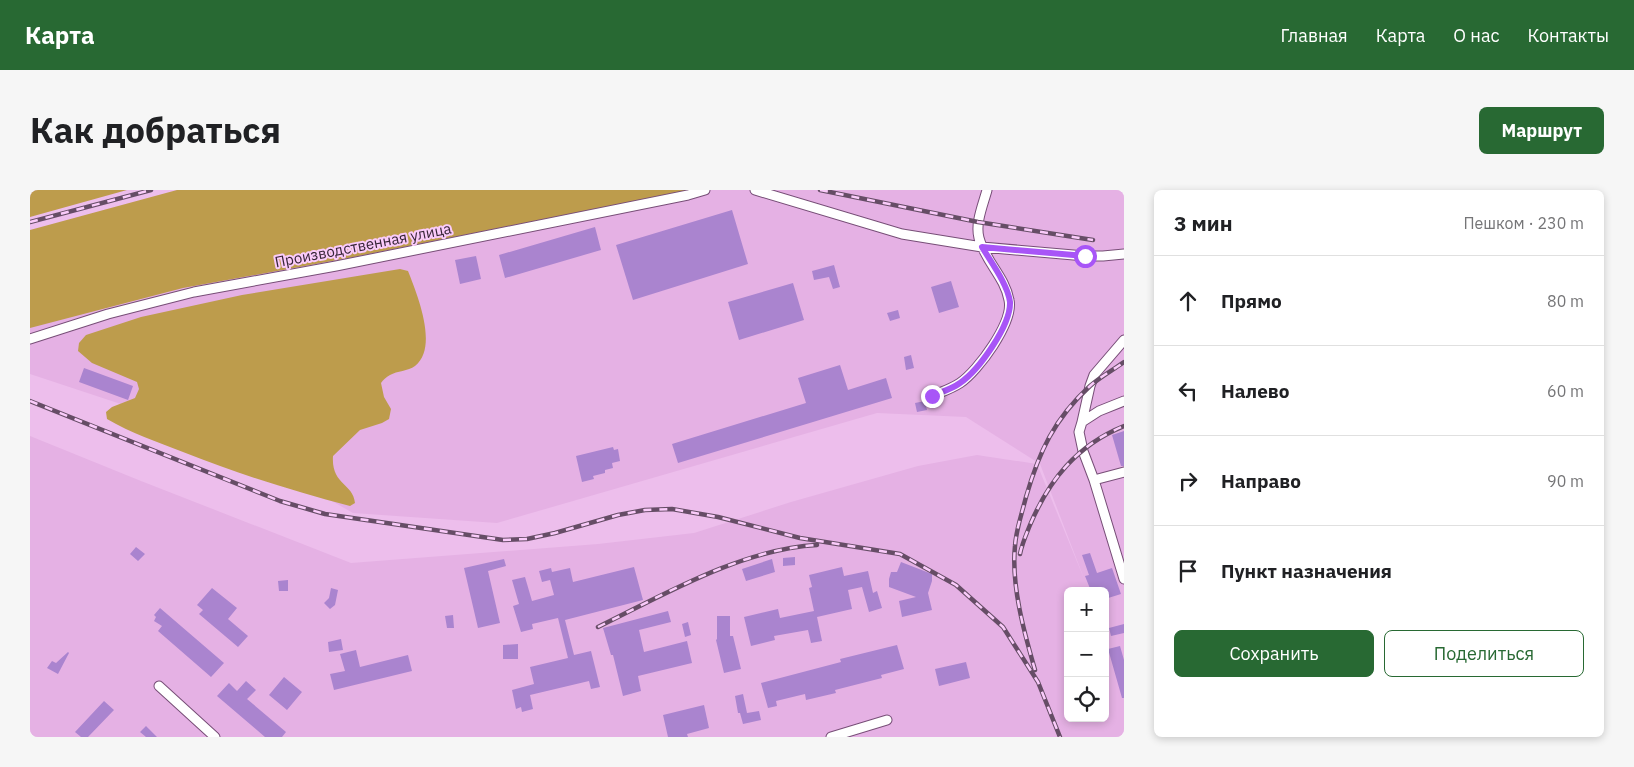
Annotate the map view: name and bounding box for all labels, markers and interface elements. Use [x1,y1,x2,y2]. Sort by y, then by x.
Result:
text: Карта [25,19,95,51]
text: Главная [1280,24,1348,47]
text: Карта [1376,24,1425,47]
text: О нас [1453,24,1500,47]
text: Контакты [1528,24,1609,47]
text: Как добраться [30,107,281,153]
button: Маршрут [1479,107,1604,154]
text: 3 мин [1174,209,1233,237]
text: Пешком · 230 m [1463,213,1584,233]
street label: Производственная улица [273,219,453,271]
route start [1074,245,1097,268]
icon: ahead [1174,287,1202,315]
text: Прямо [1221,289,1282,313]
text: 80 m [1547,291,1584,311]
icon: left [1174,377,1202,405]
text: Налево [1221,379,1290,403]
text: 60 m [1547,381,1584,401]
route end [921,385,944,408]
icon: right [1174,467,1202,495]
text: Направо [1221,469,1301,493]
text: 90 m [1547,471,1584,491]
icon: arrive [1174,557,1202,585]
text: Пункт назначения [1221,559,1392,583]
map controls [1064,587,1109,722]
button: + [1064,587,1109,632]
button: Сохранить [1174,630,1374,677]
button: Поделиться [1384,630,1584,677]
button: − [1064,632,1109,677]
button: locate [1064,677,1109,722]

